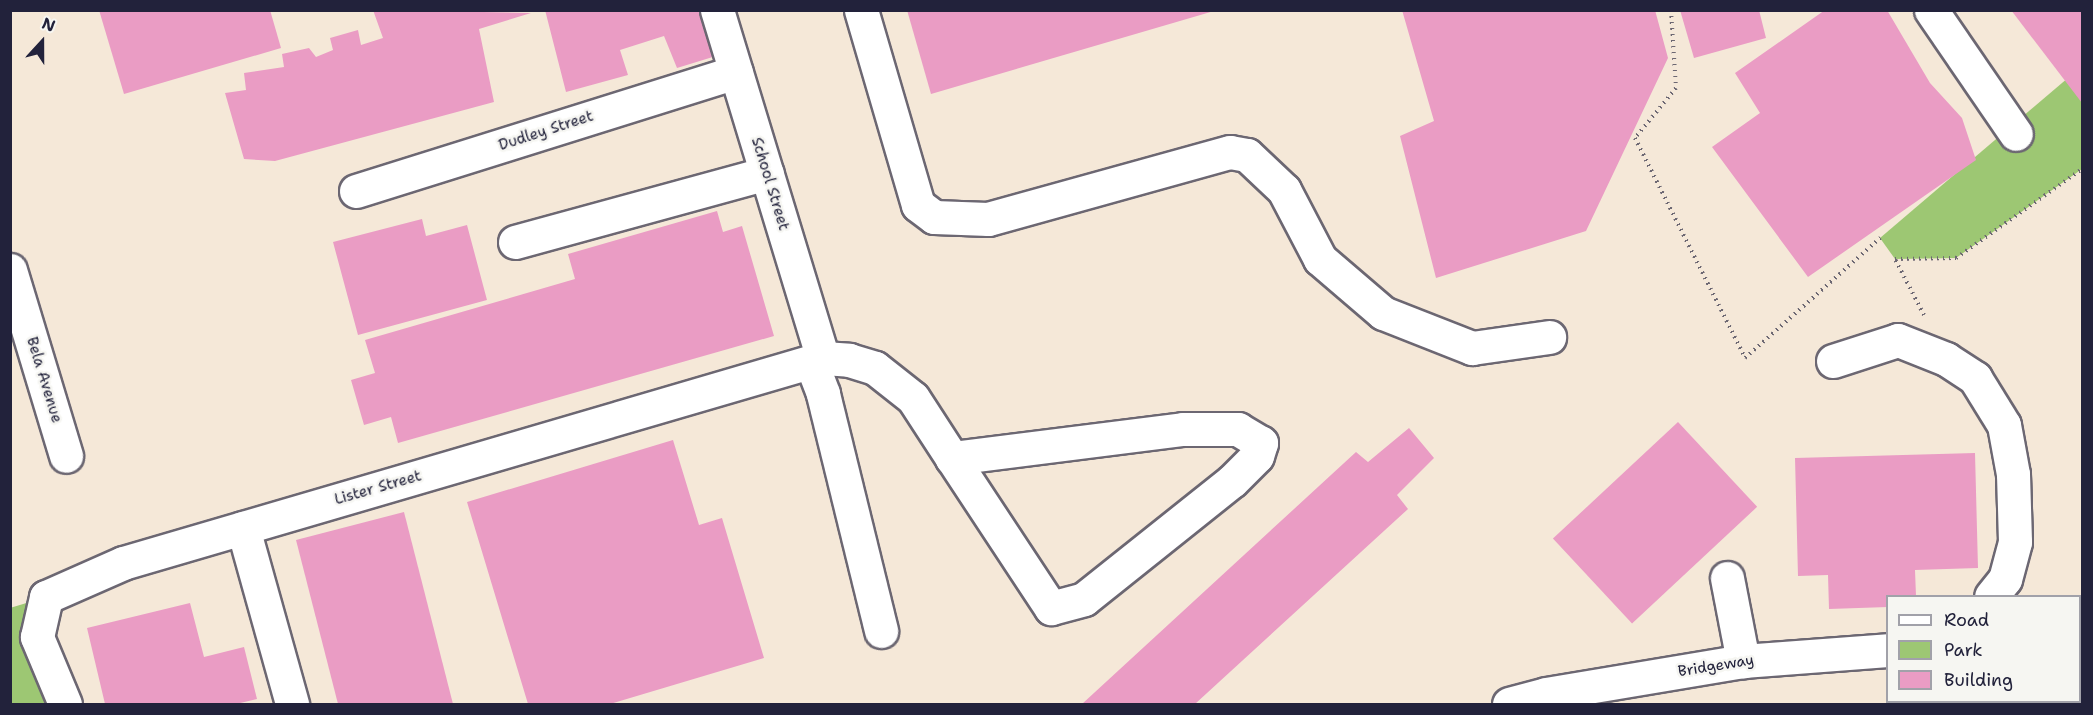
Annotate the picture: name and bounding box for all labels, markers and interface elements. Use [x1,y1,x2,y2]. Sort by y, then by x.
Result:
north arrow [12,12,72,72]
text: N [39,13,58,37]
street label: Dudley Street [496,107,596,155]
street label: School Street [747,135,793,233]
street label: Bela Avenue [22,335,66,425]
street label: Lister Street [332,467,424,509]
legend [1886,595,2081,703]
text: Road [1944,608,1989,632]
text: Park [1944,638,1983,662]
street label: Bridgeway [1677,651,1755,681]
text: Building [1944,668,2013,692]

